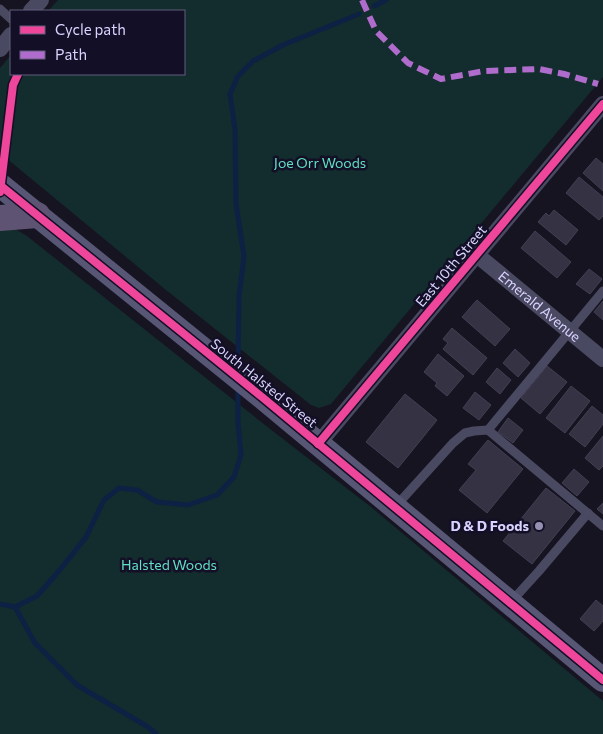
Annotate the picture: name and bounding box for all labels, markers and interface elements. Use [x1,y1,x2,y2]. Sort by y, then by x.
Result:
legend [10,10,185,75]
text: Cycle path [55,20,126,38]
text: Path [55,45,87,63]
park label: Joe Orr Woods [274,154,366,171]
street label: East 10th Street [411,221,490,310]
street label: Emerald Avenue [495,267,584,345]
street label: South Halsted Street [208,335,321,431]
place label: D & D Foods [450,517,529,534]
marker: D & D Foods [533,520,545,532]
park label: Halsted Woods [121,556,217,573]

